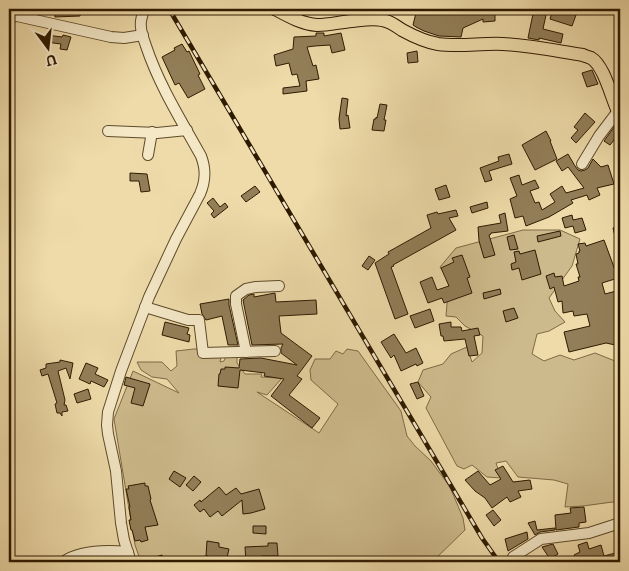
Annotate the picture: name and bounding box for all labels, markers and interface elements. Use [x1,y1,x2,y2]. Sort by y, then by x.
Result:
north arrow [22,22,72,72]
text: U [43,49,59,70]

